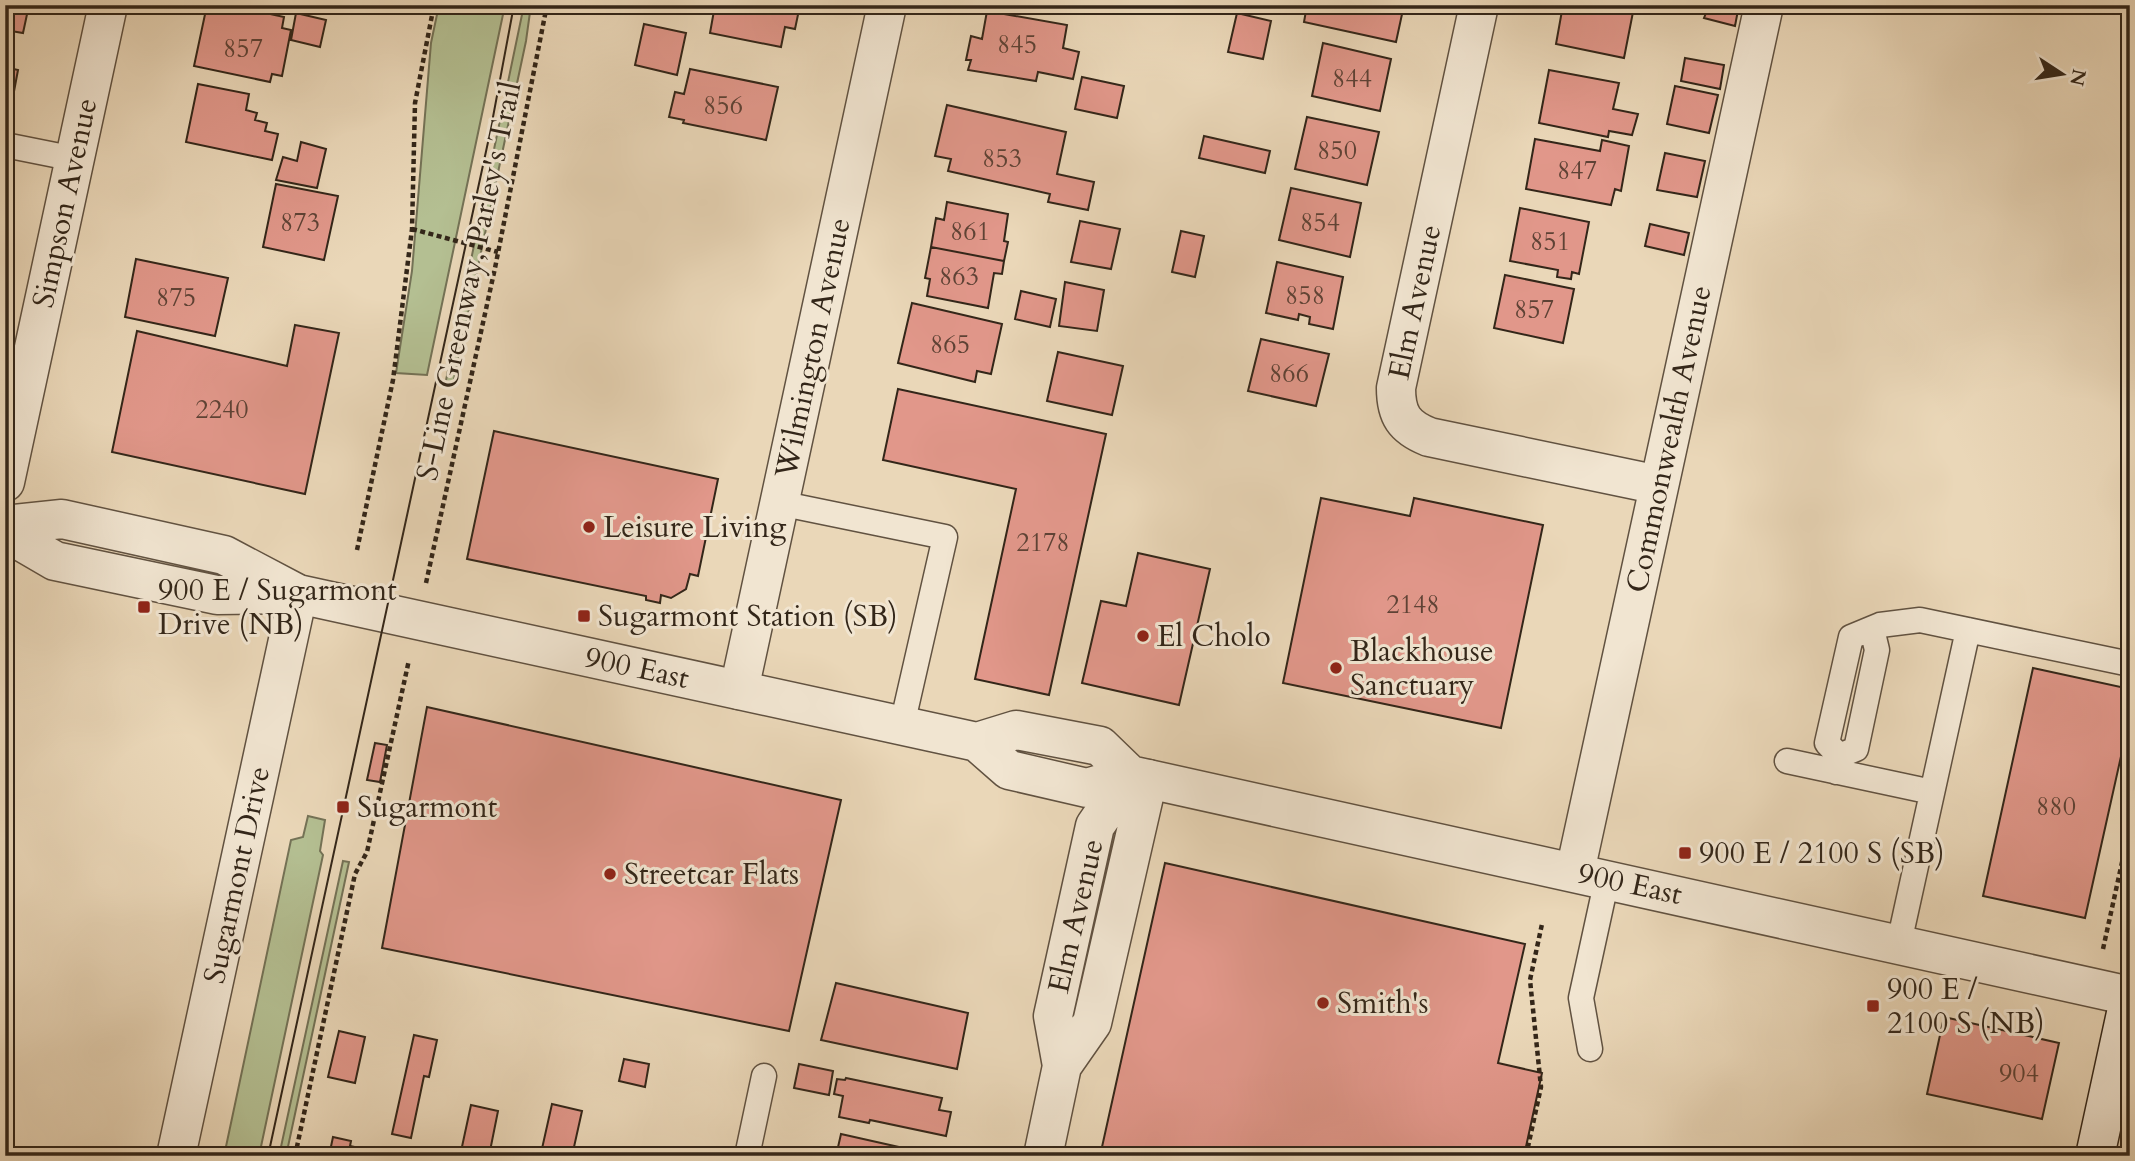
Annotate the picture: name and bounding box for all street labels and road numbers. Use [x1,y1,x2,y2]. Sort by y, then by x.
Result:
street label: S-Line Greenway, Parley's Trail [407,77,531,484]
street label: Simpson Avenue [23,94,107,312]
street label: Wilmington Avenue [765,214,861,483]
street label: Elm Avenue [1379,221,1451,383]
street label: Commonwealth Avenue [1616,282,1722,596]
street label: 900 East [581,637,693,699]
street label: Sugarmont Drive [194,763,280,987]
street label: Elm Avenue [1038,835,1114,997]
street label: 900 East [1574,853,1686,915]

